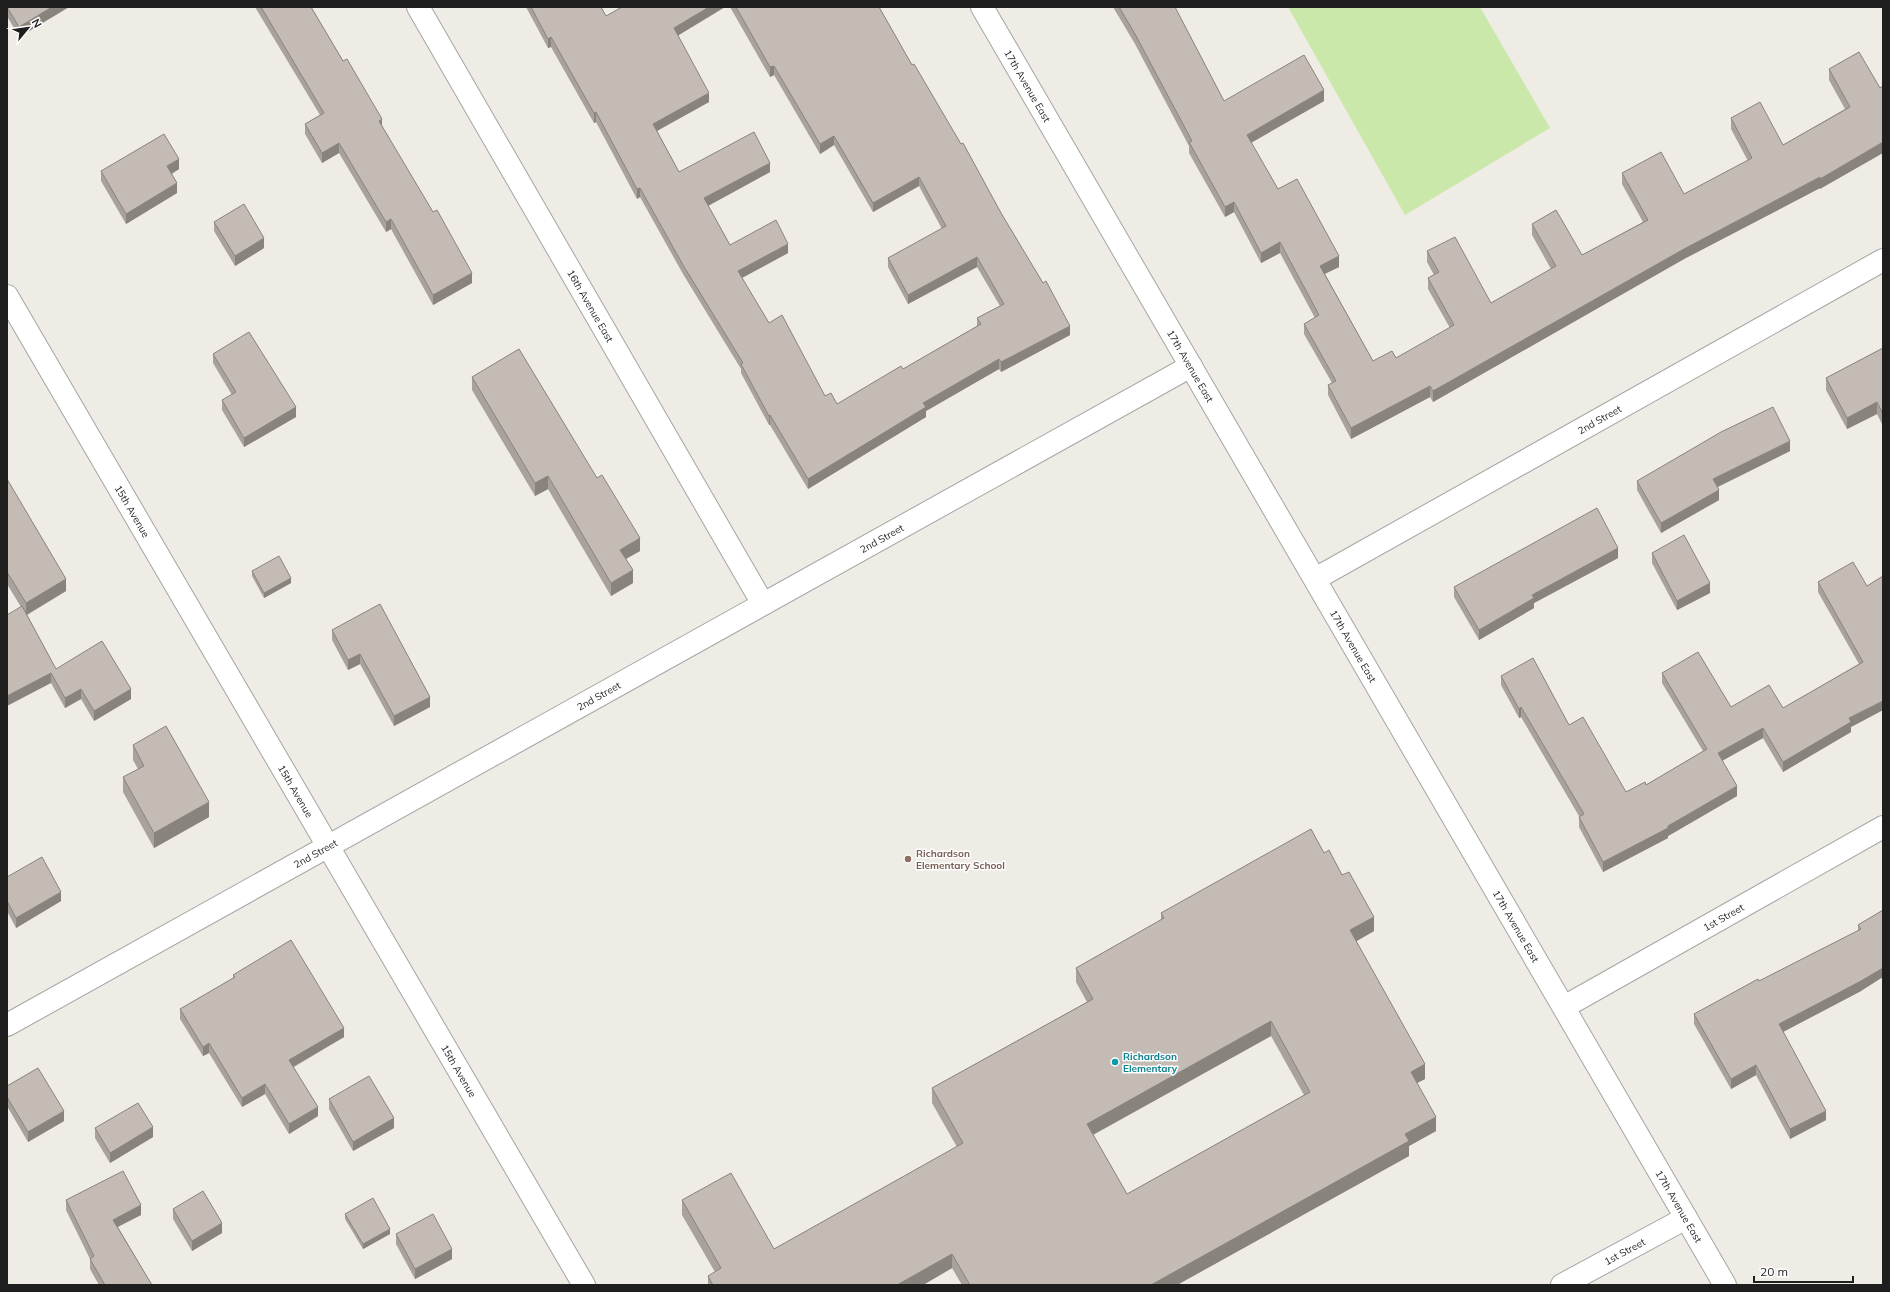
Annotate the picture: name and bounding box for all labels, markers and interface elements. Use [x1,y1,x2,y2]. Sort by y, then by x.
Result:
north arrow [8,8,48,48]
text: N [29,16,45,30]
street label: 17th Avenue East [1001,47,1054,125]
street label: 16th Avenue East [564,267,617,345]
street label: 17th Avenue East [1164,327,1217,405]
street label: 2nd Street [1575,402,1624,437]
street label: 15th Avenue [112,483,153,540]
street label: 2nd Street [858,521,907,556]
street label: 17th Avenue East [1327,608,1379,685]
street label: 2nd Street [575,679,623,714]
street label: 15th Avenue [275,762,316,820]
street label: 2nd Street [291,836,340,871]
place label: Richardson Elementary School [916,847,1005,872]
marker: Richardson Elementary School [903,854,913,864]
street label: 17th Avenue East [1490,888,1542,965]
street label: 1st Street [1701,901,1747,934]
street label: 15th Avenue [438,1042,479,1100]
place label: Richardson Elementary [1123,1050,1178,1075]
marker: Richardson Elementary [1110,1057,1120,1067]
street label: 17th Avenue East [1653,1168,1705,1245]
street label: 1st Street [1602,1235,1648,1268]
scale bar [1754,1258,1853,1284]
text: 20 m [1760,1264,1788,1279]

